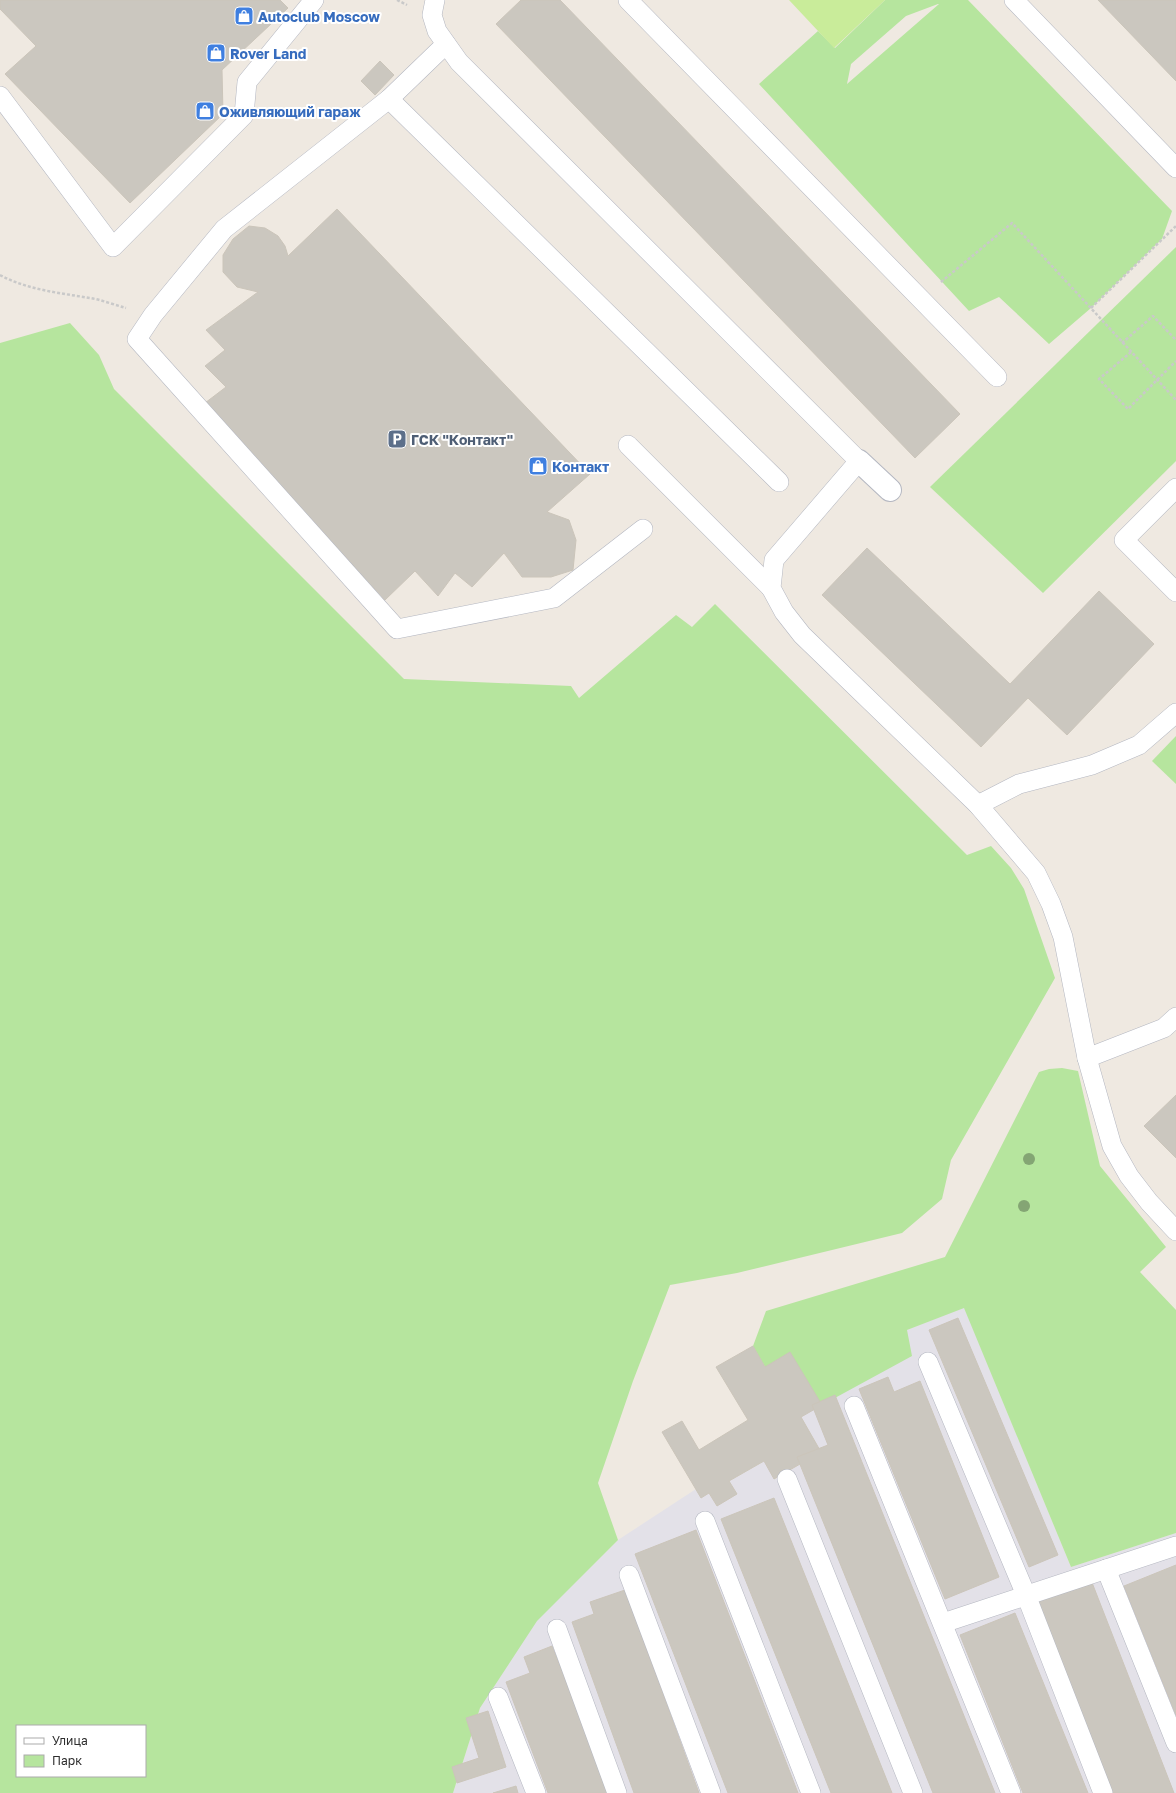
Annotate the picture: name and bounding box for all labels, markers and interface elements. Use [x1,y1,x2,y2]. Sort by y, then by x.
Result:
shop icon: Autoclub Moscow [233,5,255,27]
place label: Autoclub Moscow [258,8,380,25]
shop icon: Rover Land [205,42,227,64]
place label: Rover Land [230,45,306,62]
shop icon: Оживляющий гараж [194,100,216,122]
place label: Оживляющий гараж [219,103,361,120]
parking icon: ГСК "Контакт" [386,428,408,450]
place label: ГСК "Контакт" [411,431,513,448]
shop icon: Контакт [527,455,549,477]
place label: Контакт [552,458,609,475]
legend [16,1725,146,1777]
text: Улица [52,1733,88,1748]
text: Парк [52,1753,82,1768]

